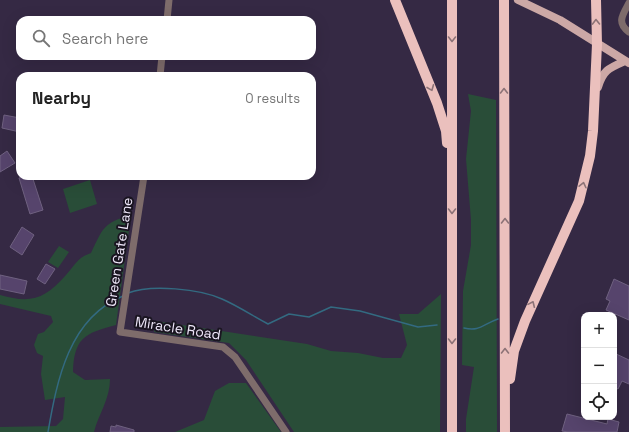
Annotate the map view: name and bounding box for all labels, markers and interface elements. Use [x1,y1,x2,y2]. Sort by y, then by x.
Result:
search box [16,16,316,60]
one-way arrow [592,19,600,25]
icon: search [30,27,52,49]
text: Search here [62,29,148,48]
one-way arrow [448,36,456,42]
one-way arrow [427,85,435,92]
text: Nearby [32,87,91,109]
one-way arrow [500,88,508,94]
text: 0 results [245,90,300,107]
one-way arrow [578,182,586,188]
street label: Green Gate Lane [101,196,137,308]
one-way arrow [448,208,456,214]
one-way arrow [501,218,509,224]
one-way arrow [527,301,535,309]
street label: Miracle Road [134,312,222,344]
map controls [581,312,617,420]
button: + [581,312,617,348]
one-way arrow [448,338,456,344]
one-way arrow [501,348,509,354]
button: − [581,348,617,384]
button: locate [581,384,617,420]

